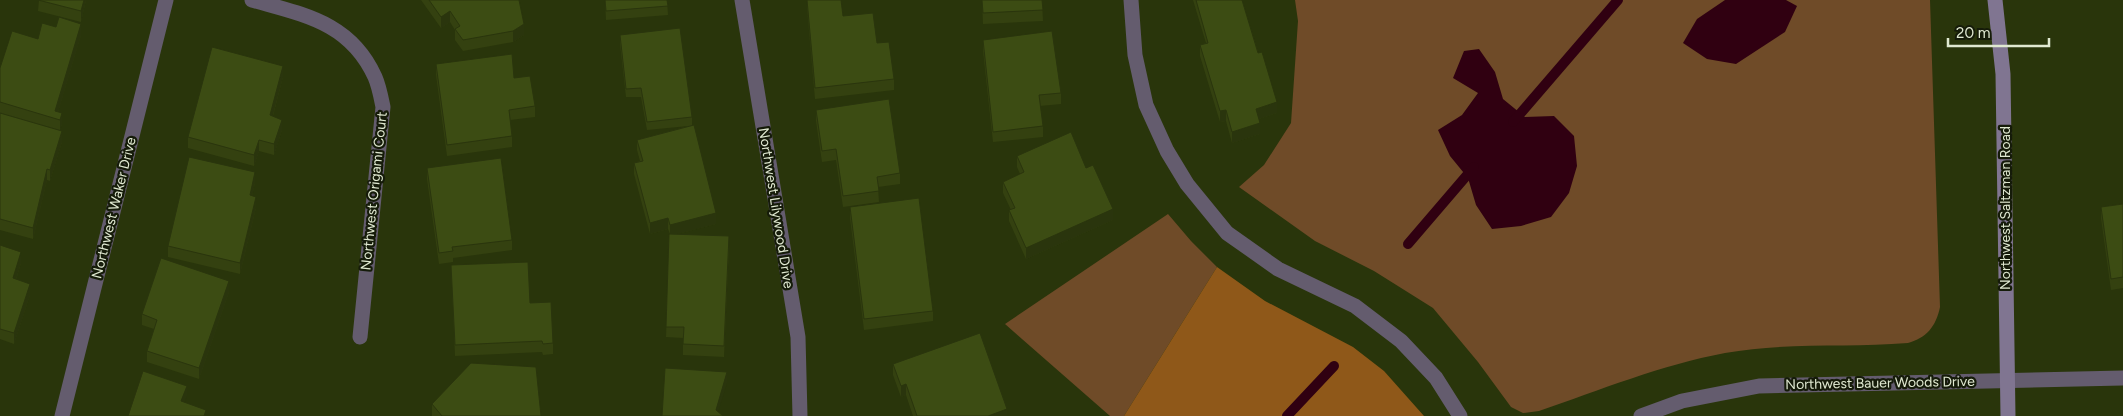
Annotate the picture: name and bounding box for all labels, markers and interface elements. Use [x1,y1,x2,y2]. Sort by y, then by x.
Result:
scale bar [1948,15,2049,47]
text: 20 m [1956,24,1990,42]
street label: Northwest Origami Court [357,111,391,271]
street label: Northwest Lilywood Drive [755,126,797,290]
street label: Northwest Saltzman Road [1997,126,2014,290]
street label: Northwest Waker Drive [88,135,140,281]
street label: Northwest Bauer Woods Drive [1785,373,1975,393]

